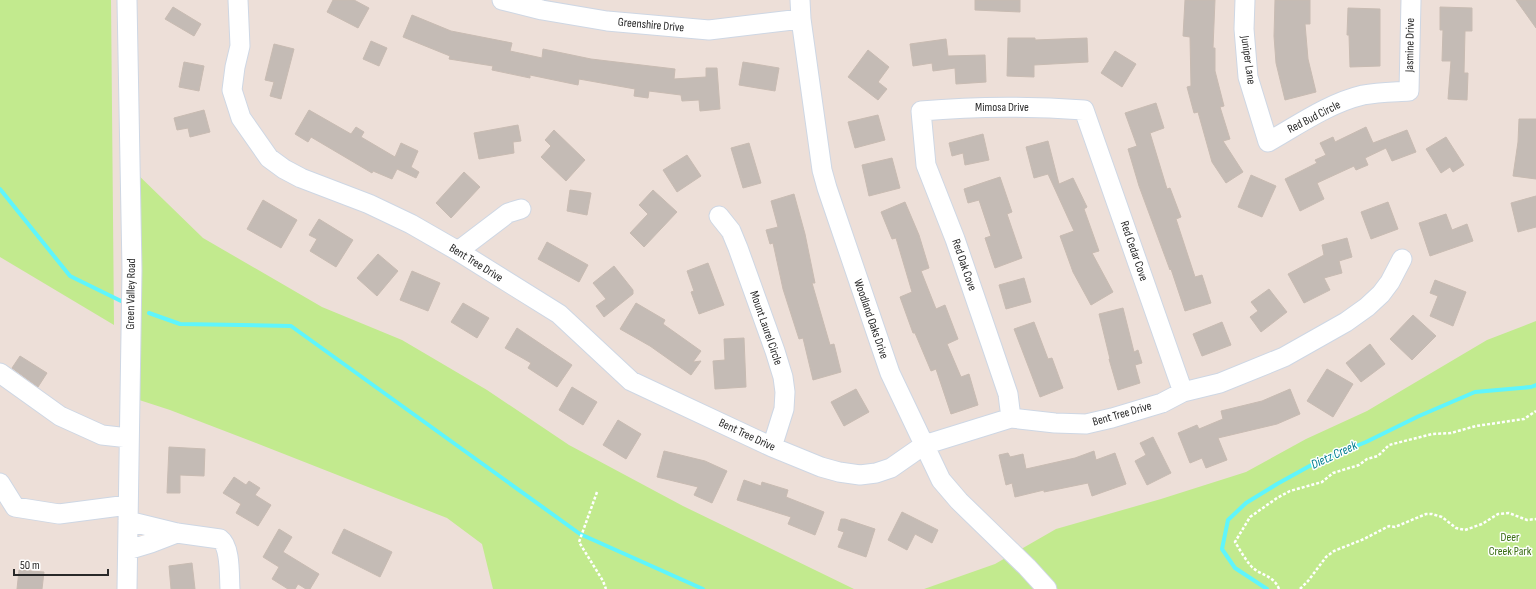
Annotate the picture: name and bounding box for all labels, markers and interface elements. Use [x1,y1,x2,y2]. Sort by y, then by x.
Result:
street label: Greenshire Drive [617,15,685,35]
street label: Jasmine Drive [1402,18,1418,73]
street label: Juniper Lane [1237,34,1259,85]
street label: Red Bud Circle [1285,97,1343,137]
street label: Mimosa Drive [975,100,1029,115]
street label: Red Cedar Cove [1117,219,1151,283]
street label: Red Oak Cove [948,237,980,293]
street label: Bent Tree Drive [446,241,506,286]
street label: Green Valley Road [123,258,139,330]
street label: Woodland Oaks Drive [850,277,892,361]
street label: Mount Laurel Circle [746,289,786,367]
street label: Bent Tree Drive [1091,398,1153,430]
street label: Bent Tree Drive [716,415,778,455]
water label: Dietz Creek [1308,437,1361,473]
park label: Deer Creek Park [1489,530,1532,559]
scale bar [14,551,108,577]
text: 50 m [20,558,40,573]

